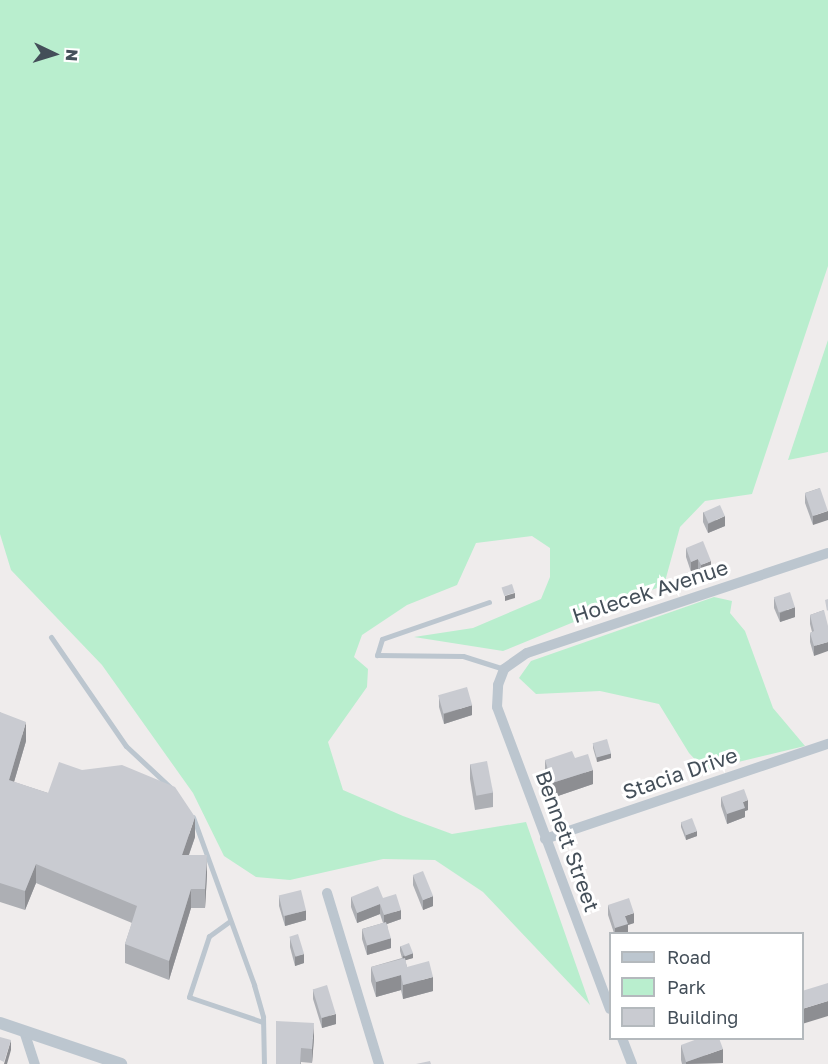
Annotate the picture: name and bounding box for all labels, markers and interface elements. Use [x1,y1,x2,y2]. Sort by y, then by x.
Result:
north arrow [24,24,84,84]
text: N [62,48,82,62]
street label: Holecek Avenue [569,554,731,628]
street label: Stacia Drive [619,742,741,804]
street label: Bennett Street [531,767,605,915]
legend [609,932,804,1040]
text: Road [667,946,711,968]
text: Park [667,976,706,998]
text: Building [667,1006,738,1028]

